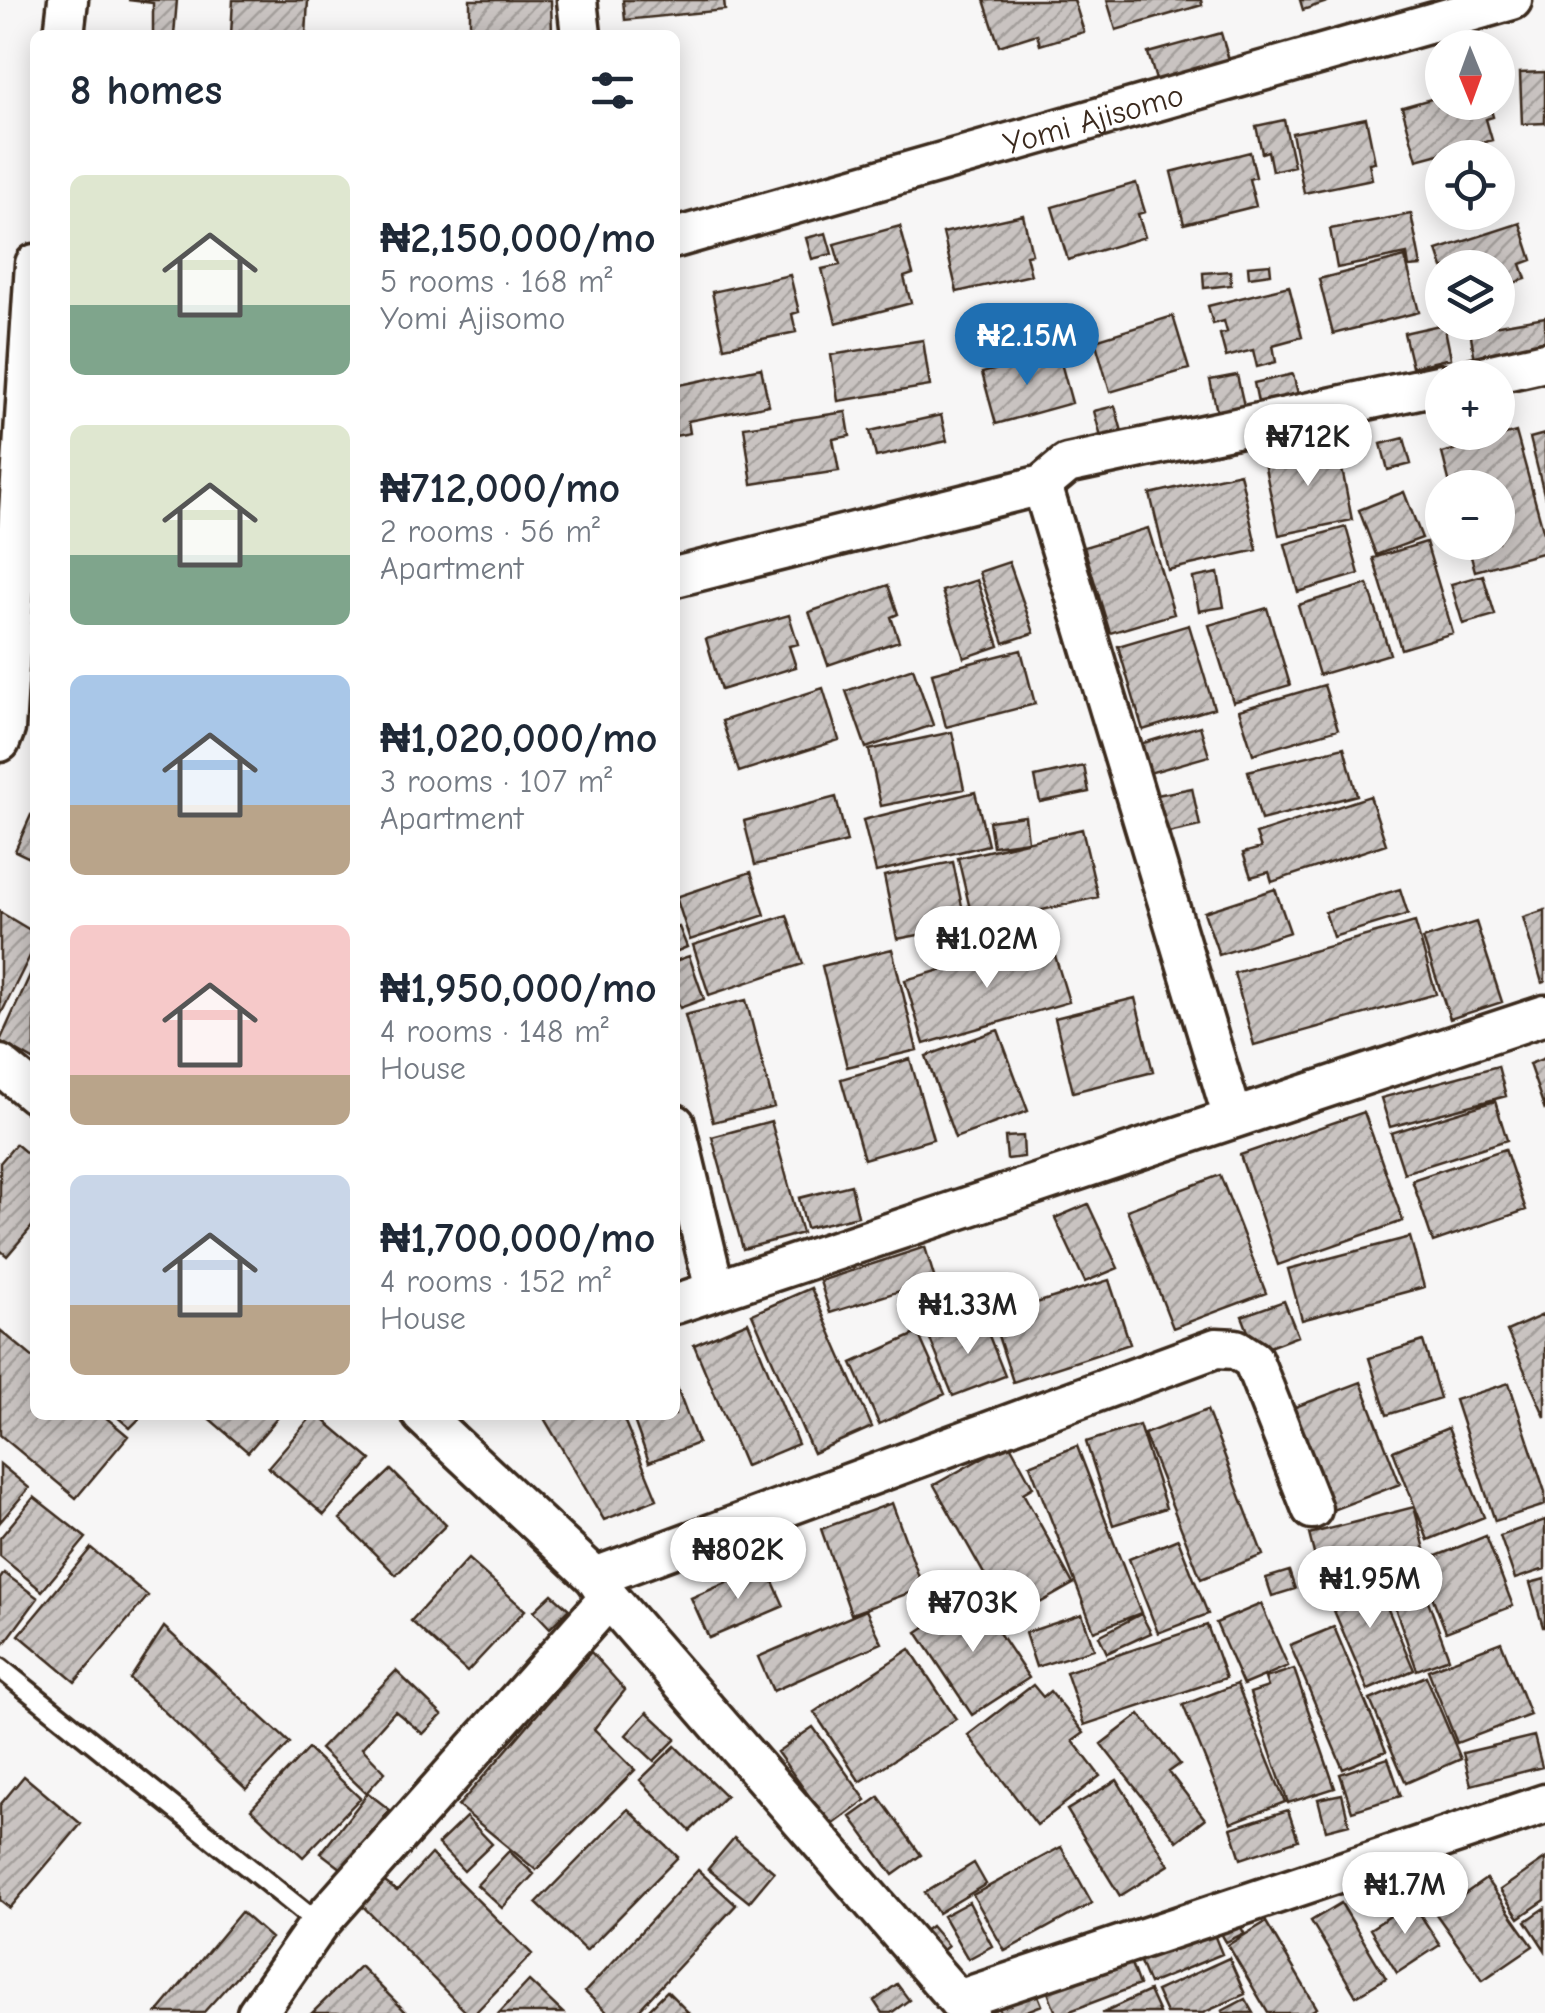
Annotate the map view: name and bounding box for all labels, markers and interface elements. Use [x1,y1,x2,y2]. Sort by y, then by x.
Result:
north arrow [1425,30,1515,120]
map controls [1425,30,1515,560]
icon: filters [585,63,640,118]
text: 8 homes [70,66,222,115]
street label: Yomi Ajisomo [999,76,1188,163]
button: locate [1425,140,1515,230]
text: ₦2,150,000/mo [380,214,656,263]
icon: home [150,215,270,335]
button: layers [1425,250,1515,340]
text: 5 rooms · 168 m² [380,263,612,300]
text: Yomi Ajisomo [380,300,565,337]
pin: ₦2.15M [946,303,1108,388]
text: ₦2.15M [977,317,1077,354]
button: + [1425,360,1515,450]
pin: ₦712K [1238,404,1378,489]
text: ₦712K [1266,418,1350,455]
text: ₦712,000/mo [380,464,620,513]
icon: home [150,465,270,585]
button: − [1425,470,1515,560]
text: 2 rooms · 56 m² [380,513,600,550]
text: Apartment [380,550,523,587]
text: ₦1,020,000/mo [380,714,657,763]
icon: home [150,715,270,835]
text: 3 rooms · 107 m² [380,763,612,800]
text: Apartment [380,800,523,837]
pin: ₦1.02M [906,906,1068,991]
text: ₦1.02M [936,920,1038,957]
text: ₦1,950,000/mo [380,964,657,1013]
icon: home [150,965,270,1085]
text: 4 rooms · 148 m² [380,1013,609,1050]
text: House [380,1050,466,1087]
text: ₦1,700,000/mo [380,1214,655,1263]
icon: home [150,1215,270,1335]
text: 4 rooms · 152 m² [380,1263,611,1300]
pin: ₦1.33M [887,1272,1049,1357]
text: ₦1.33M [919,1286,1017,1323]
text: House [380,1300,466,1337]
pin: ₦802K [668,1517,808,1602]
text: ₦802K [692,1531,784,1568]
pin: ₦1.95M [1289,1546,1451,1631]
text: ₦1.95M [1320,1560,1421,1597]
pin: ₦703K [903,1570,1043,1655]
text: ₦703K [928,1584,1018,1621]
pin: ₦1.7M [1335,1852,1475,1937]
text: ₦1.7M [1364,1866,1446,1903]

